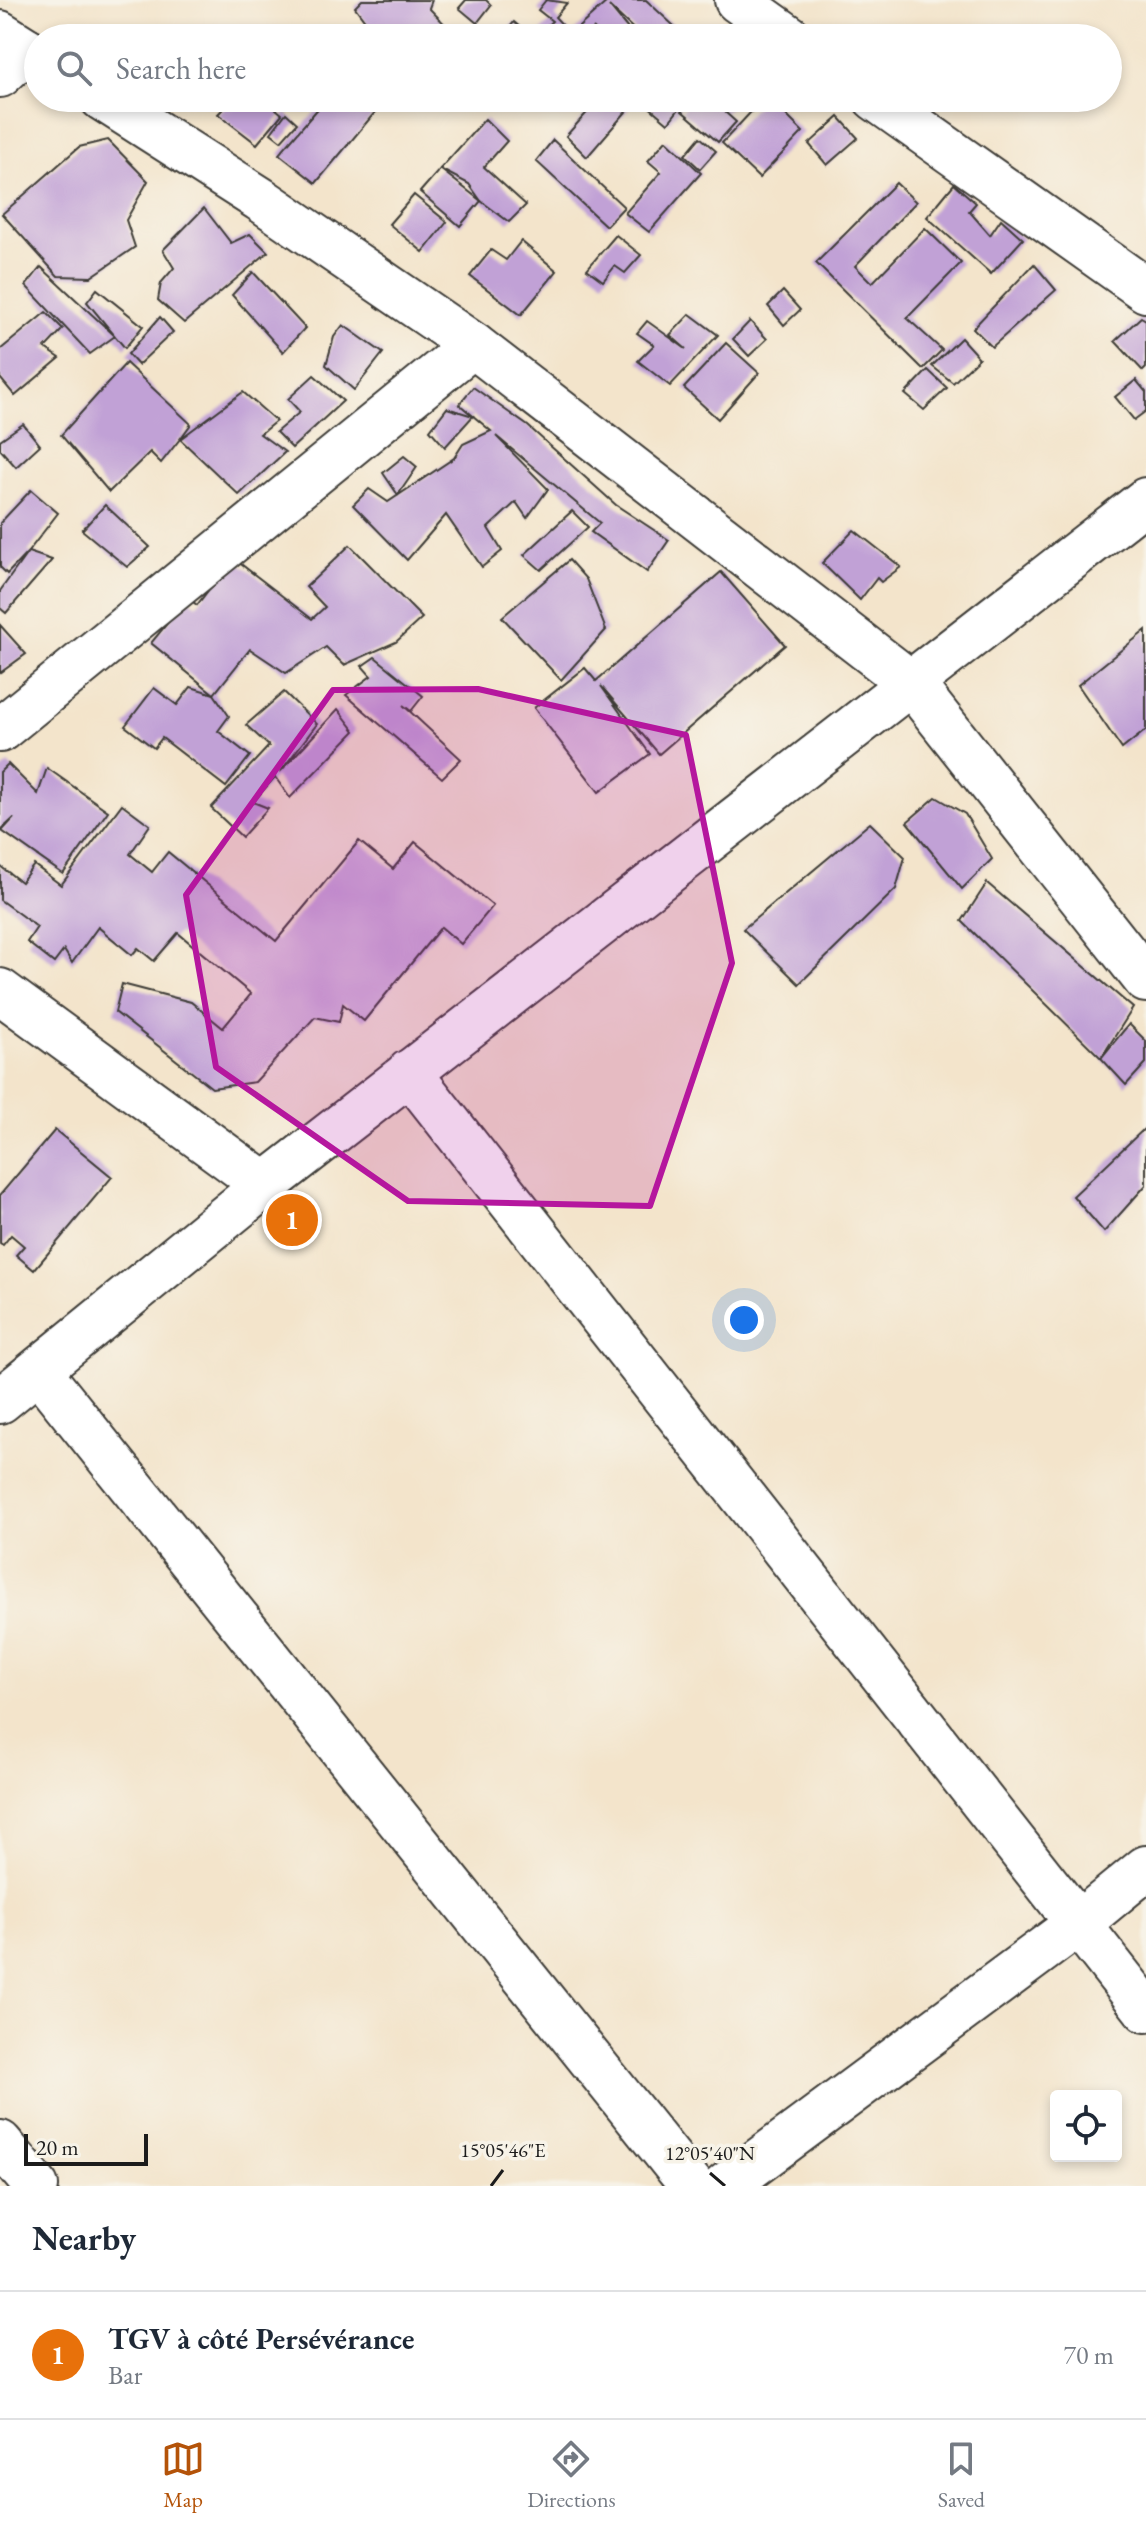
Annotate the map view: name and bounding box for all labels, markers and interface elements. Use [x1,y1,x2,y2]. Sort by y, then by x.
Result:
search box [24,24,1122,112]
icon: search [52,46,96,90]
text: Search here [116,49,246,88]
pin: 1 [266,1190,318,1250]
your location [724,1300,764,1340]
map controls [1050,2090,1122,2162]
button: locate [1050,2090,1122,2162]
scale bar [24,2130,148,2166]
text: 20 m [36,2133,79,2162]
text: 15°05'46"E [460,2137,546,2163]
text: 12°05'40"N [665,2140,755,2166]
text: Nearby [32,2216,136,2260]
text: TGV à côté Persévérance [108,2319,414,2358]
text: 1 [51,2338,65,2372]
text: 70 m [1064,2338,1114,2372]
text: Bar [108,2358,142,2392]
tab: Map [161,2437,205,2514]
tab: Directions [527,2437,616,2514]
tab: Saved [938,2437,985,2514]

